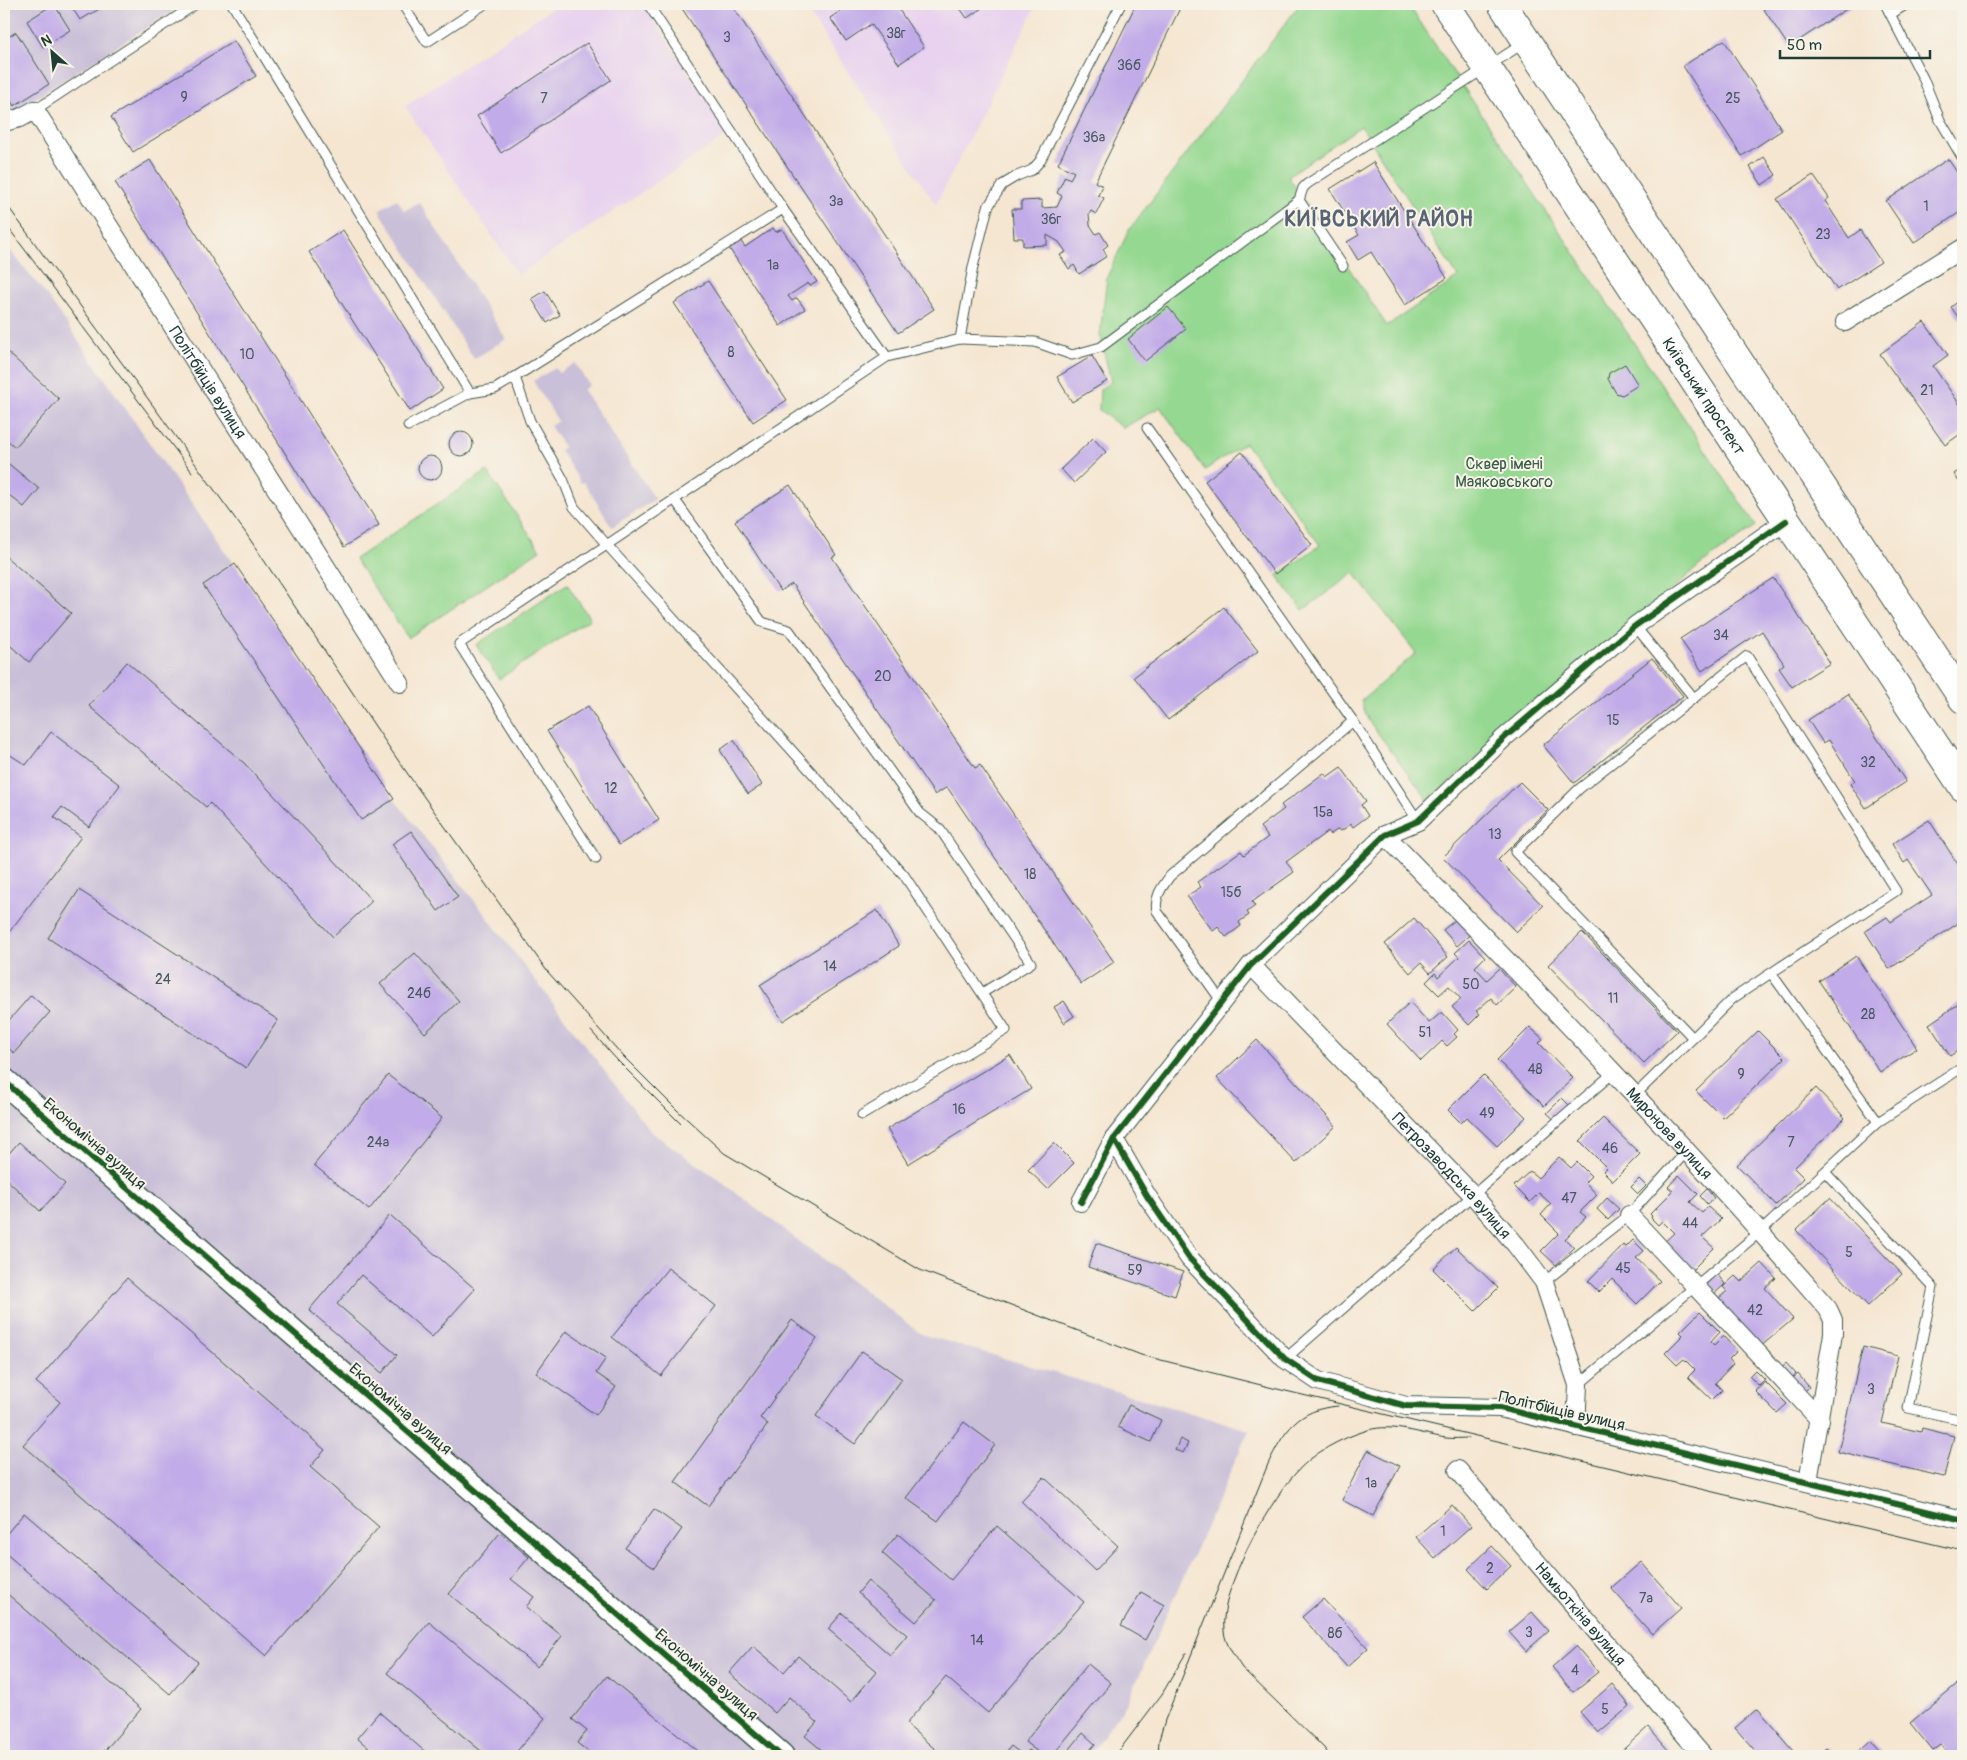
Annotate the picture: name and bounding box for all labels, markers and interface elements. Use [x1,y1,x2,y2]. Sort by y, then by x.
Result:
house number: 38г [886,25,906,42]
north arrow [28,28,78,78]
scale bar [1780,28,1930,60]
house number: 3 [723,29,731,46]
text: N [38,31,54,51]
text: 50 m [1787,36,1822,55]
house number: 36б [1117,57,1141,74]
house number: 9 [180,89,188,106]
house number: 7 [540,90,548,107]
house number: 25 [1725,90,1741,107]
house number: 36а [1083,129,1105,146]
house number: 3а [829,193,843,210]
house number: 1 [1923,198,1929,215]
district label: КИЇВСЬКИЙ РАЙОН [1284,206,1474,233]
house number: 36г [1041,211,1062,228]
house number: 23 [1815,226,1831,243]
house number: 1а [767,257,779,274]
street label: Політбійців вулиця [164,323,251,442]
street label: Київський проспект [1657,334,1749,459]
house number: 8 [727,344,735,361]
house number: 10 [239,346,255,363]
house number: 21 [1920,382,1934,399]
park label: Сквер імені Маяковського [1455,454,1553,492]
house number: 34 [1713,627,1729,644]
house number: 20 [874,668,892,685]
house number: 15 [1606,712,1620,729]
house number: 32 [1860,754,1876,771]
house number: 12 [604,780,618,797]
house number: 15а [1313,804,1333,821]
house number: 13 [1488,826,1502,843]
house number: 18 [1024,866,1036,883]
house number: 15б [1220,884,1242,901]
house number: 14 [823,958,837,975]
house number: 24 [155,971,171,988]
house number: 50 [1462,976,1480,993]
house number: 24б [407,985,431,1002]
house number: 11 [1608,990,1618,1007]
house number: 28 [1861,1006,1875,1023]
house number: 51 [1418,1024,1432,1041]
house number: 48 [1527,1061,1543,1078]
house number: 9 [1737,1066,1745,1083]
street label: Миронова вулиця [1622,1083,1716,1184]
street label: Економічна вулиця [39,1094,150,1194]
house number: 16 [952,1101,966,1118]
house number: 49 [1479,1105,1495,1122]
street label: Петрозаводська вулиця [1388,1109,1515,1243]
house number: 24а [367,1134,389,1151]
house number: 7 [1787,1134,1795,1151]
house number: 46 [1602,1140,1618,1157]
house number: 47 [1561,1190,1577,1207]
house number: 44 [1682,1215,1698,1232]
house number: 5 [1845,1244,1853,1261]
house number: 45 [1615,1260,1631,1277]
house number: 59 [1128,1262,1142,1279]
house number: 42 [1747,1302,1763,1319]
street label: Економічна вулиця [345,1359,456,1459]
house number: 3 [1867,1381,1875,1398]
street label: Політбійців вулиця [1497,1387,1627,1435]
house number: 1а [1365,1475,1377,1492]
house number: 1 [1440,1523,1446,1540]
street label: Намьоткіна вулиця [1530,1558,1630,1670]
house number: 2 [1486,1560,1494,1577]
house number: 7а [1639,1590,1653,1607]
house number: 3 [1525,1624,1533,1641]
street label: Економічна вулиця [651,1625,762,1725]
house number: 8б [1327,1625,1343,1642]
house number: 14 [970,1632,984,1649]
house number: 4 [1571,1662,1579,1679]
house number: 5 [1601,1701,1609,1718]

